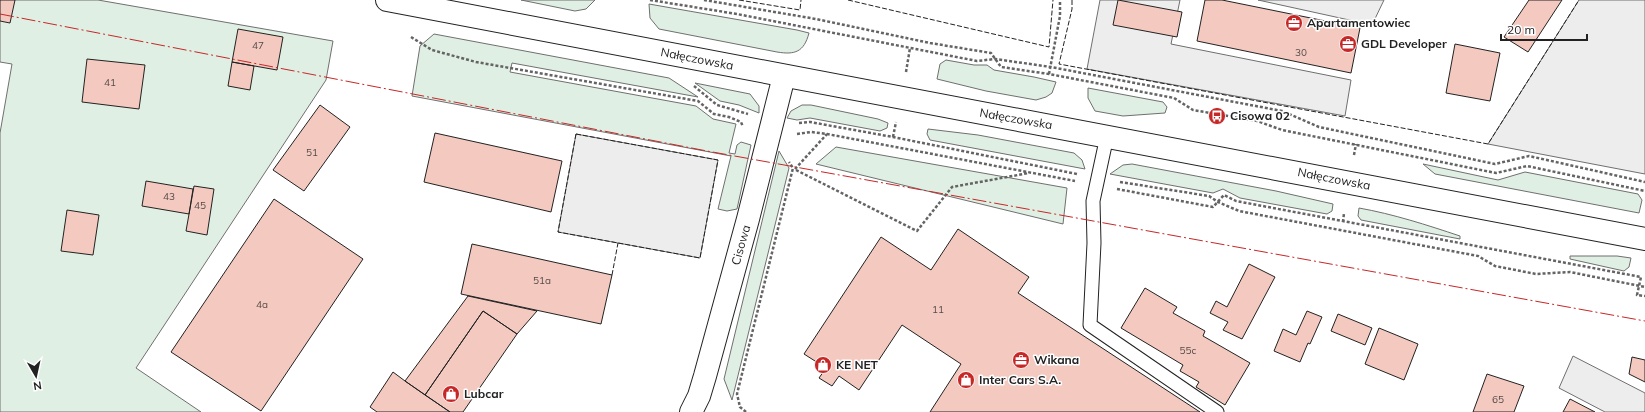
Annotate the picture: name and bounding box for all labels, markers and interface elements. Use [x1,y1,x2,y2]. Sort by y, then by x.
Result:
office icon: Apartamentowiec [1284,13,1304,33]
place label: Apartamentowiec [1307,15,1410,30]
scale bar [1501,16,1587,42]
text: 20 m [1507,22,1535,37]
office icon: GDL Developer [1338,34,1358,54]
place label: GDL Developer [1361,36,1447,51]
house number: 47 [252,39,264,52]
street label: Nałęczowska [659,44,735,73]
house number: 30 [1295,46,1307,59]
house number: 41 [104,76,116,89]
street label: Nałęczowska [978,105,1054,132]
bus stop icon: Cisowa 02 [1207,106,1227,126]
place label: Cisowa 02 [1230,108,1290,123]
house number: 51 [306,146,318,159]
street label: Nałęczowska [1296,164,1372,193]
house number: 43 [163,190,175,203]
house number: 45 [194,199,206,212]
street label: Cisowa [728,223,753,267]
house number: 51a [533,274,551,287]
house number: 4a [256,298,268,311]
house number: 11 [932,303,944,316]
house number: 55c [1180,344,1197,357]
office icon: Wikana [1011,350,1031,370]
place label: Wikana [1034,352,1079,367]
shop icon: KE NET [813,355,833,375]
north arrow [16,356,56,396]
place label: KE NET [836,357,879,372]
shop icon: Inter Cars S.A. [956,370,976,390]
place label: Inter Cars S.A. [979,372,1061,387]
text: N [32,378,43,393]
shop icon: Lubcar [441,384,461,404]
place label: Lubcar [464,386,504,401]
house number: 65 [1492,393,1504,406]

